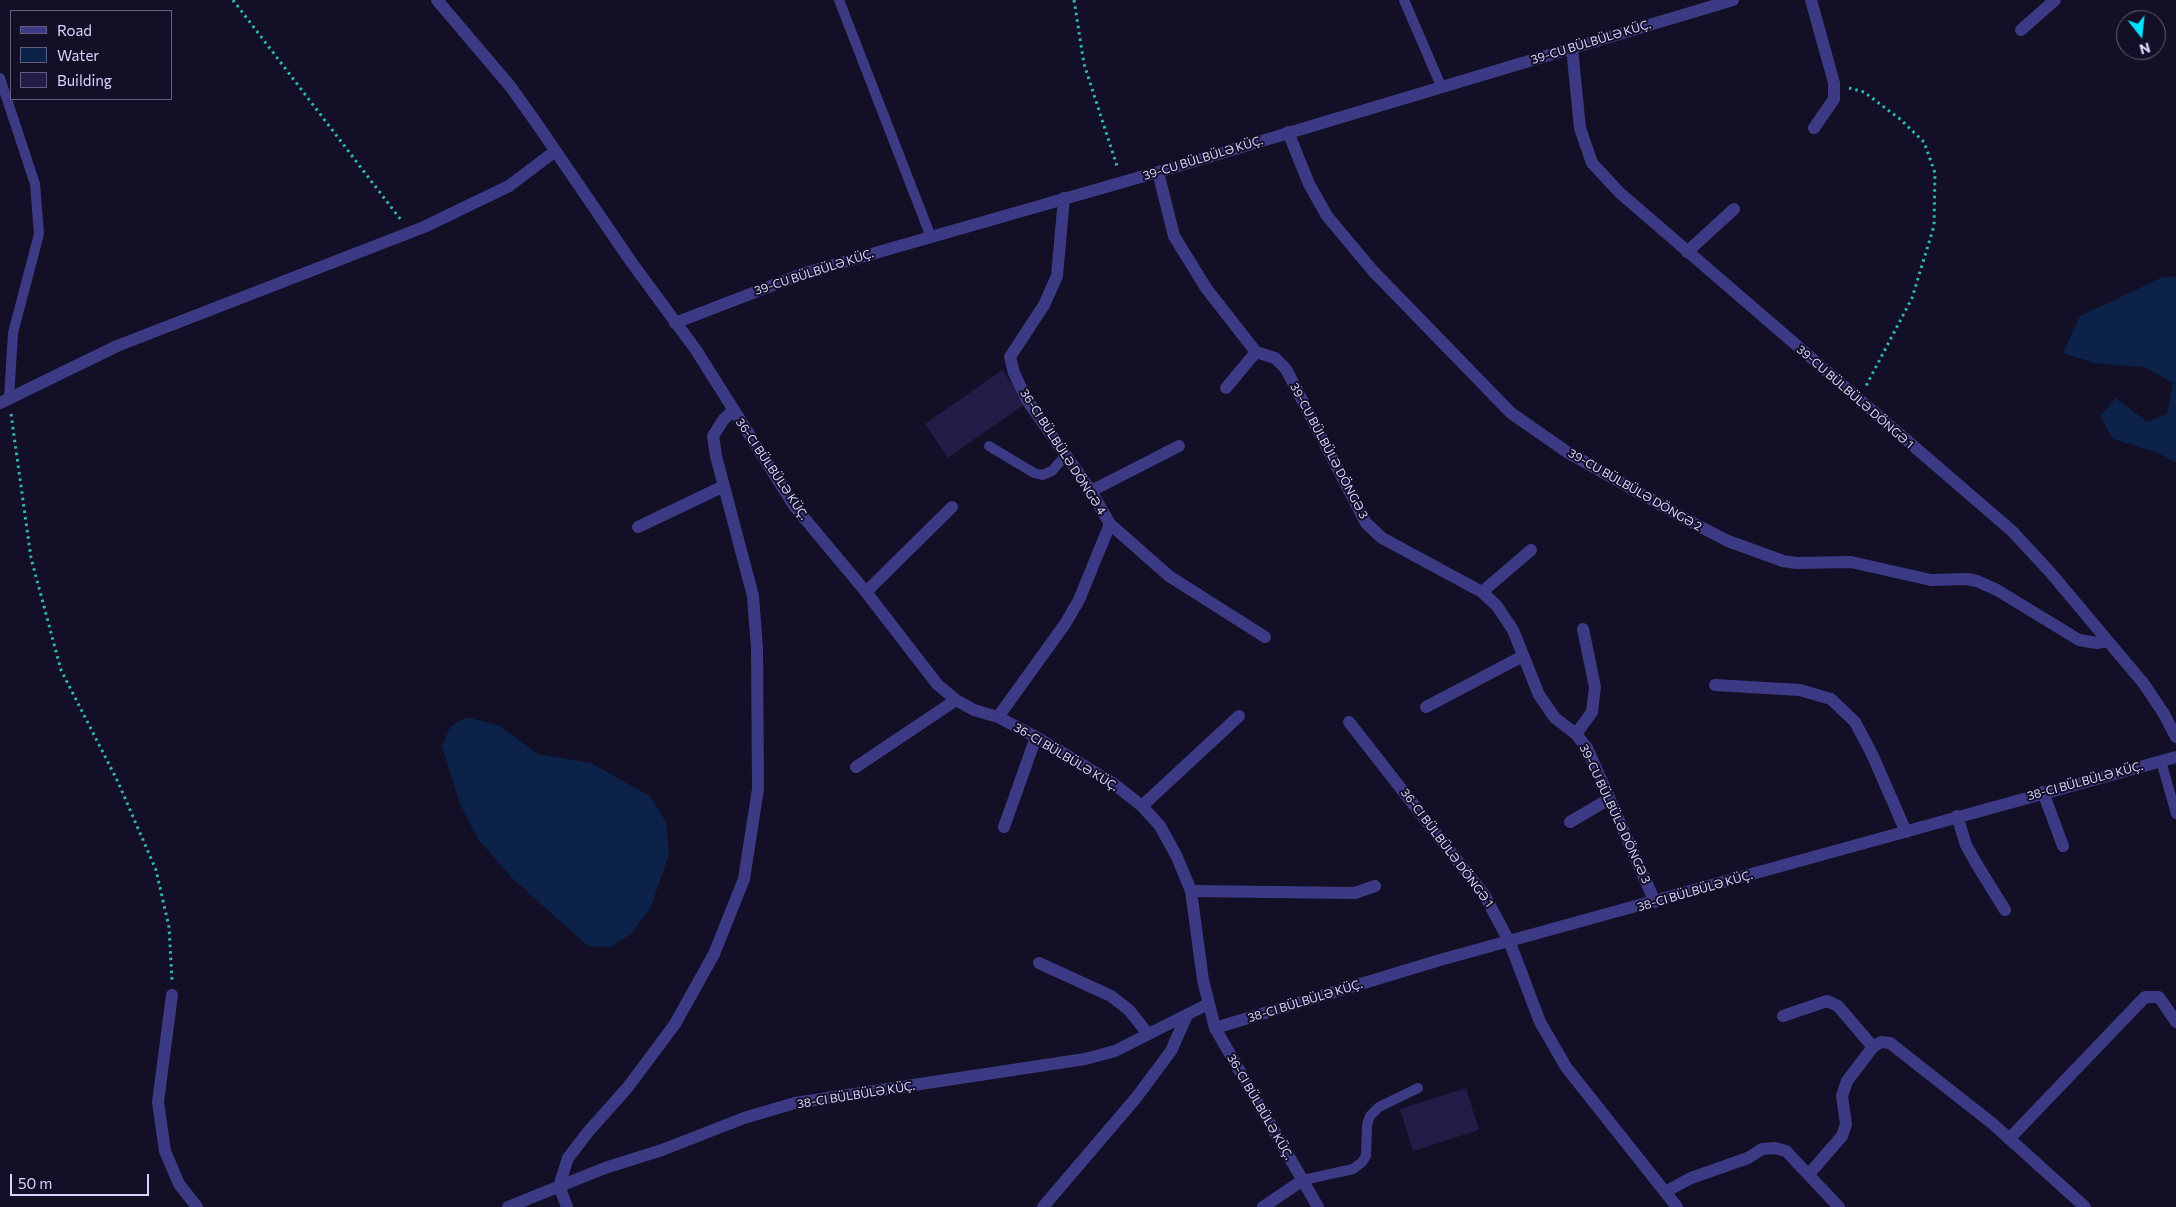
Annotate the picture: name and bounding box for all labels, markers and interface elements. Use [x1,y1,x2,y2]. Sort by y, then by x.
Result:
legend [10,10,172,100]
north arrow [2116,10,2166,60]
street label: 39-CU BÜLBÜLƏ KÜÇ. [1529,17,1653,67]
text: Road [57,21,92,39]
text: N [2138,39,2152,59]
text: Water [57,46,99,64]
text: Building [57,71,112,89]
street label: 39-CU BÜLBÜLƏ KÜÇ. [1141,133,1265,183]
street label: 39-CU BÜLBÜLƏ KÜÇ. [753,246,875,298]
street label: 39-CU BÜLBÜLƏ DÖNGƏ 1 [1794,342,1916,452]
street label: 39-CU BÜLBÜLƏ DÖNGƏ 3 [1287,381,1371,521]
street label: 36-CI BÜLBÜLƏ DÖNGƏ 4 [1017,387,1109,517]
street label: 36-CI BÜLBÜLƏ KÜÇ. [733,416,811,522]
street label: 39-CU BÜLBÜLƏ DÖNGƏ 2 [1566,446,1704,534]
street label: 36-CI BÜLBÜLƏ KÜÇ. [1011,720,1121,794]
street label: 39-CU BÜLBÜLƏ DÖNGƏ 3 [1576,742,1654,886]
street label: 38-CI BÜLBÜLƏ KÜÇ. [2026,759,2144,803]
street label: 36-CI BÜLBÜLƏ DÖNGƏ 1 [1398,786,1496,910]
street label: 38-CI BÜLBÜLƏ KÜÇ. [1636,868,1754,914]
street label: 38-CI BÜLBÜLƏ KÜÇ. [1246,977,1364,1025]
street label: 36-CI BÜLBÜLƏ KÜÇ. [1224,1052,1296,1162]
street label: 38-CI BÜLBÜLƏ KÜÇ. [796,1079,916,1111]
scale bar [12,1164,151,1196]
text: 50 m [18,1174,52,1192]

